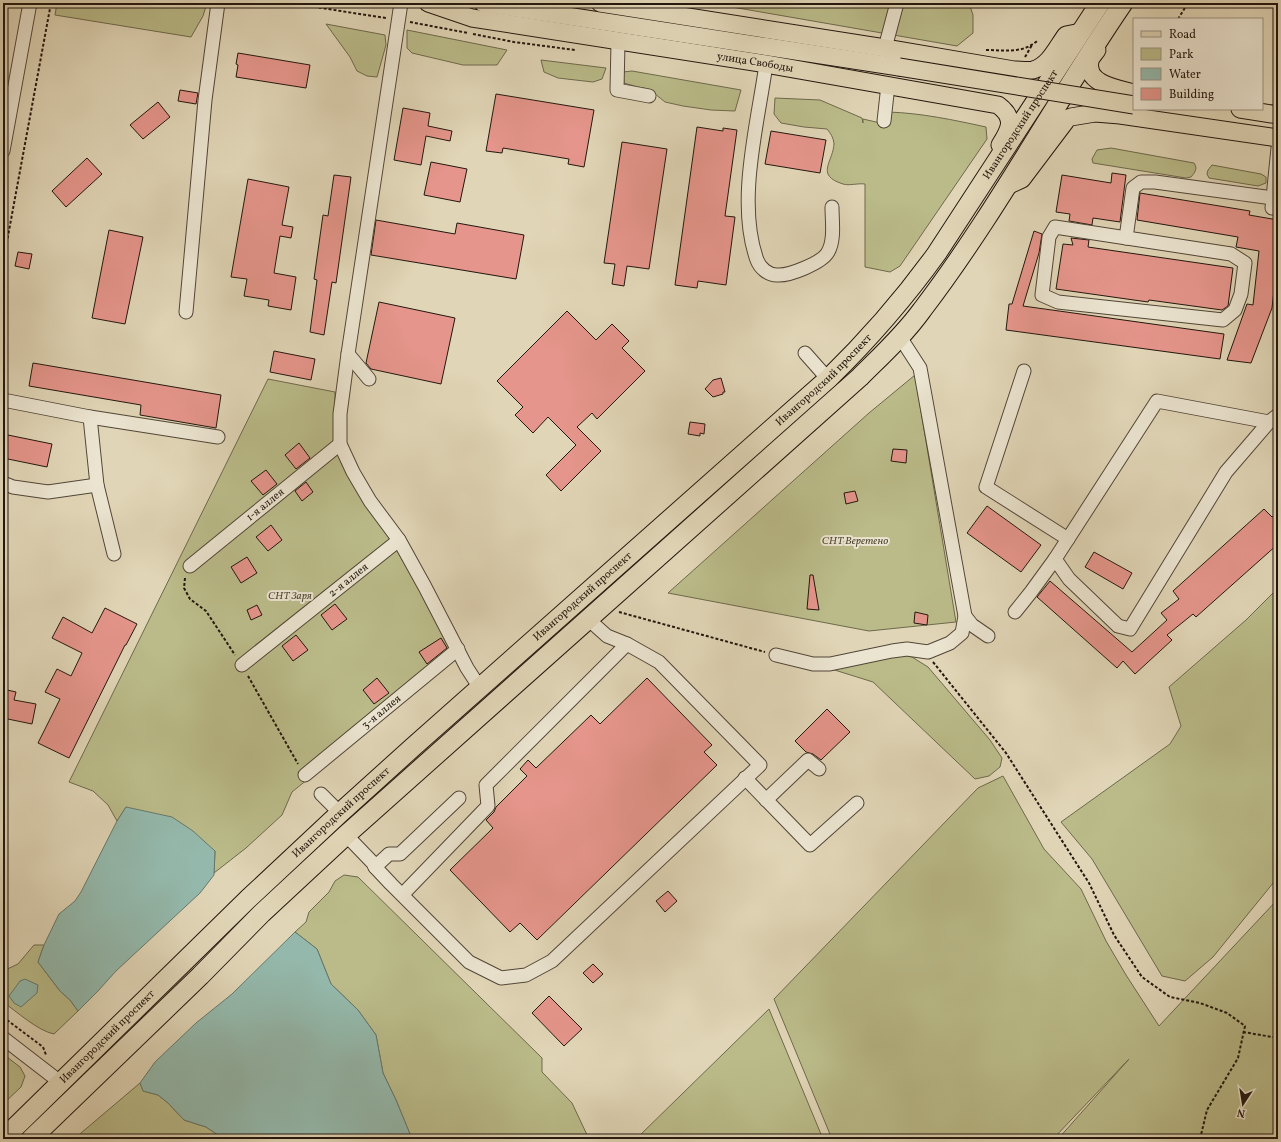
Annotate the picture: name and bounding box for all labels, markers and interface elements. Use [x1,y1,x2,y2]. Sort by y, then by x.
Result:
legend [1133,18,1263,110]
text: Road [1169,27,1196,43]
text: Park [1169,47,1194,63]
street label: улица Свободы [716,49,795,76]
street label: Ивангородский проспект [979,67,1062,182]
text: Water [1169,67,1201,83]
text: Building [1169,87,1214,103]
street label: Ивангородский проспект [772,331,876,430]
street label: 1-я аллея [243,485,288,525]
park label: СНТ Веретено [822,534,888,549]
street label: Ивангородский проспект [530,548,636,645]
street label: 2-я аллея [325,560,372,601]
park label: СНТ Заря [268,589,312,604]
street label: 3-я аллея [359,691,404,733]
street label: Ивангородский проспект [289,764,394,861]
street label: Ивангородский проспект [56,986,159,1087]
north arrow [1223,1084,1263,1124]
text: N [1236,1104,1247,1120]

